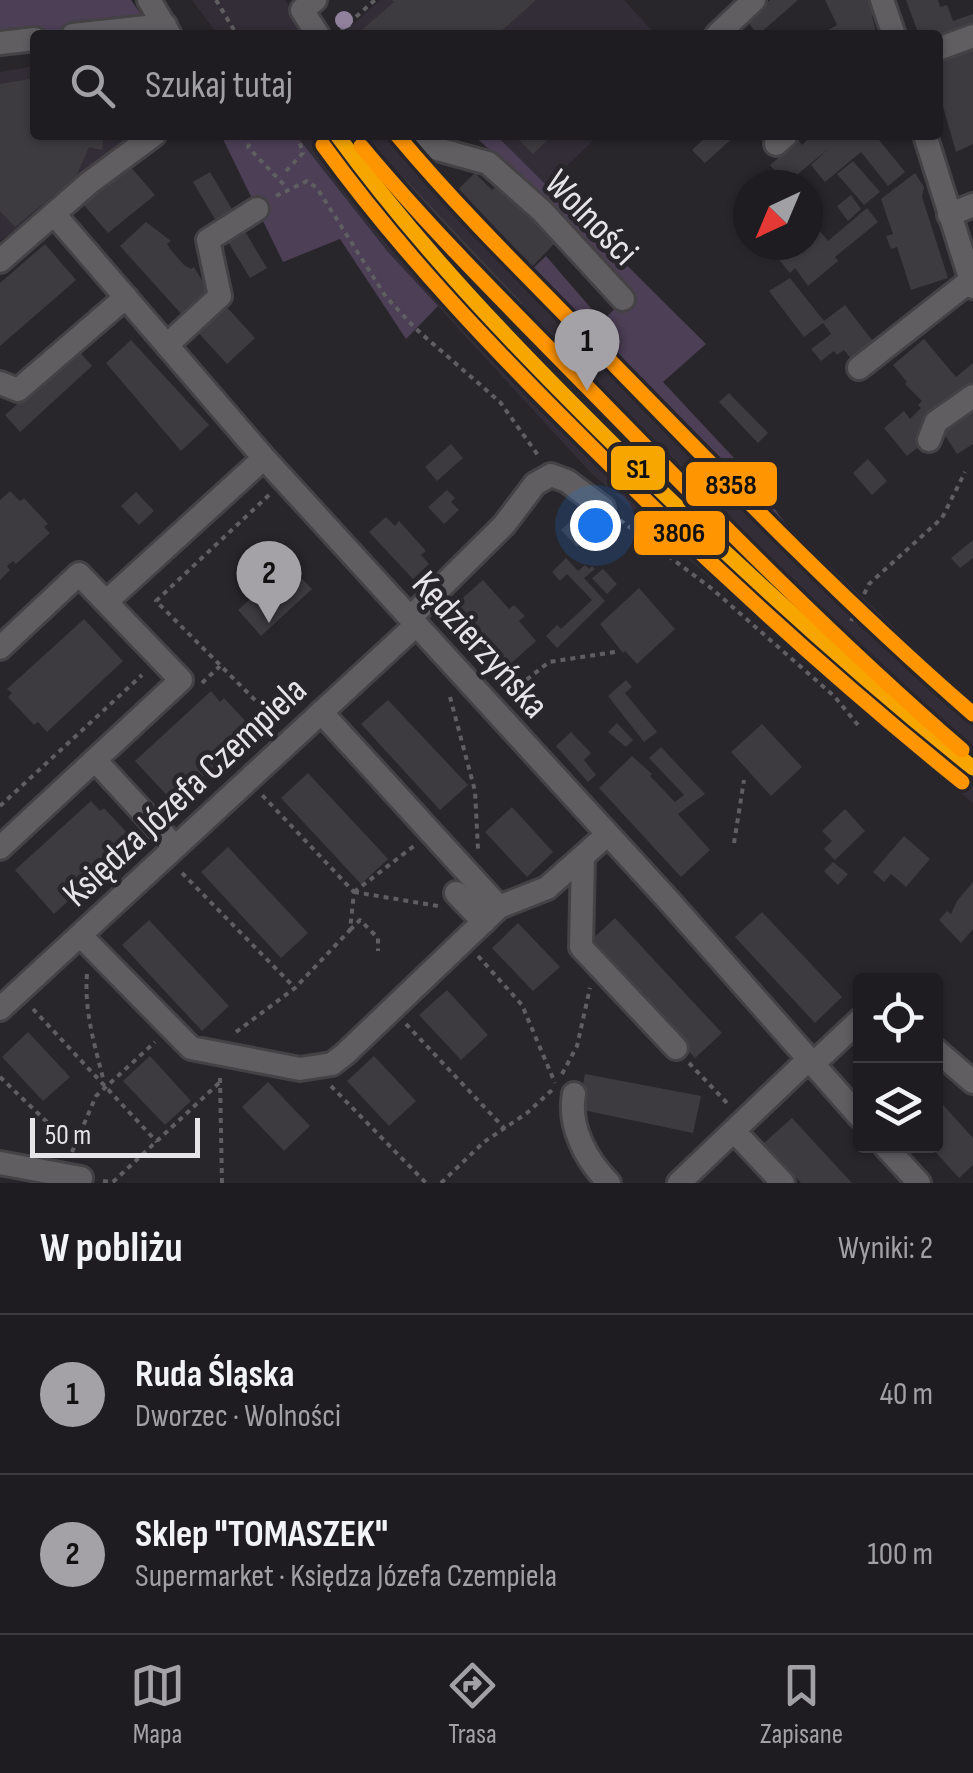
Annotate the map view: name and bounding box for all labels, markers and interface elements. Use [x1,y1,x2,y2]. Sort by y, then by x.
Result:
search box [30,30,943,140]
icon: search [65,58,120,113]
text: Szukaj tutaj [145,63,293,108]
street label: Wolności [535,161,647,275]
north arrow [733,170,823,260]
pin: 1 [554,308,620,391]
line badge: S1 [609,444,667,492]
text: S1 [626,453,650,486]
line badge: 8358 [684,460,779,508]
text: 8358 [705,469,757,502]
your location [570,500,621,551]
line badge: 3806 [632,509,727,557]
text: 3806 [653,517,705,550]
pin: 2 [236,540,302,623]
street label: Kędzierzyńska [402,562,558,728]
street label: Księdza Józefa Czempiela [54,668,316,917]
map controls [853,973,943,1153]
button: locate [853,973,943,1063]
button: layers [853,1063,943,1153]
scale bar [30,1113,200,1158]
text: 50 m [45,1119,91,1152]
text: W pobliżu [40,1223,183,1274]
text: Wyniki: 2 [838,1229,933,1268]
text: Ruda Śląska [135,1352,295,1397]
text: 1 [66,1375,79,1414]
text: 40 m [880,1375,933,1414]
text: Dworzec · Wolności [135,1397,341,1436]
text: Sklep "TOMASZEK" [135,1512,388,1557]
text: 2 [65,1535,80,1574]
text: 100 m [868,1535,933,1574]
text: Supermarket · Księdza Józefa Czempiela [135,1557,557,1596]
tab: Mapa [130,1658,185,1751]
tab: Trasa [445,1658,500,1751]
tab: Zapisane [760,1658,843,1751]

